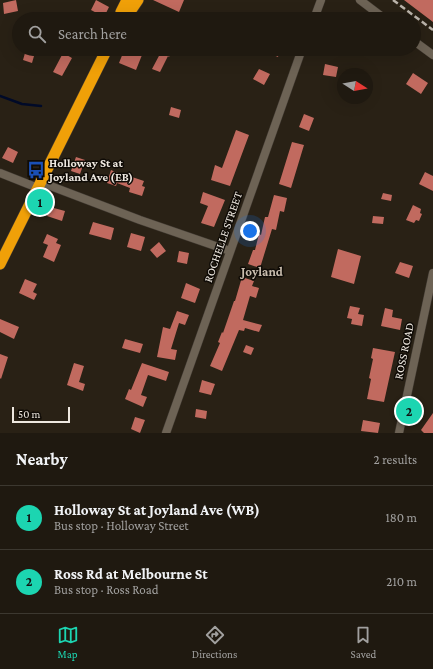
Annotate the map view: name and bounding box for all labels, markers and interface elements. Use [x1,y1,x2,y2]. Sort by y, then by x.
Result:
search box [12,12,421,56]
icon: search [26,23,48,45]
text: Search here [58,26,127,42]
north arrow [337,68,373,104]
place label: Holloway St at Joyland Ave (EB) [47,156,133,184]
bus stop icon: Holloway St at Joyland Ave (EB) [26,160,46,180]
pin: 1 [27,187,53,217]
street label: ROCHELLE STREET [201,189,245,284]
your location [240,221,260,241]
district label: Joyland [239,264,283,279]
street label: ROSS ROAD [391,321,417,381]
pin: 2 [396,396,422,426]
scale bar [12,405,70,424]
text: 50 m [18,408,40,420]
text: Nearby [16,450,68,469]
text: 2 results [374,452,417,467]
text: Holloway St at Joyland Ave (WB) [54,502,260,518]
text: 1 [27,510,31,525]
text: 180 m [385,510,417,525]
text: Bus stop · Holloway Street [54,518,189,533]
text: Ross Rd at Melbourne St [54,566,208,582]
text: 2 [26,574,32,589]
text: 210 m [386,574,417,589]
text: Bus stop · Ross Road [54,582,159,597]
tab: Map [57,624,79,660]
tab: Directions [192,624,237,660]
tab: Saved [351,624,376,660]

